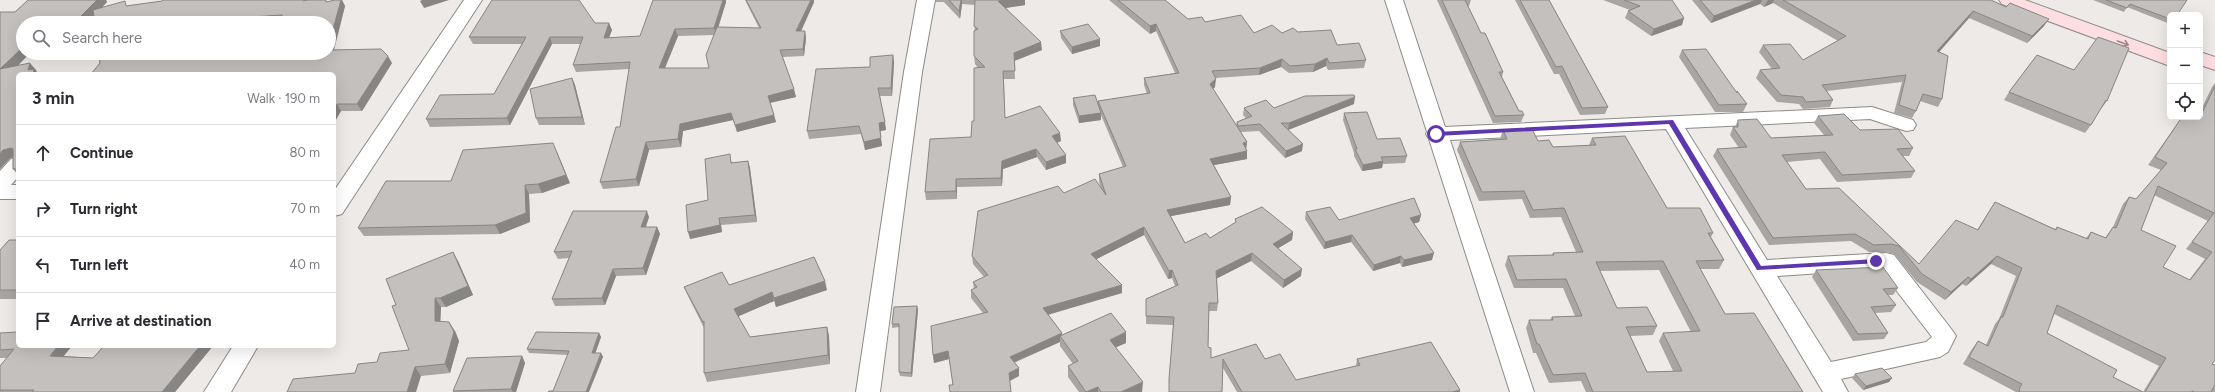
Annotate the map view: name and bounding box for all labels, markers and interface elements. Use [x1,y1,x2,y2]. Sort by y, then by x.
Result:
map controls [2167,12,2203,120]
button: + [2167,12,2203,48]
search box [16,16,336,60]
icon: search [30,27,52,49]
text: Search here [62,29,142,47]
one-way arrow [2116,39,2128,47]
button: − [2167,48,2203,84]
button: locate [2167,84,2203,120]
text: 3 min [32,88,74,108]
text: Walk · 190 m [247,91,320,106]
route start [1427,125,1445,143]
icon: ahead [32,142,54,164]
text: Continue [70,144,133,162]
text: 80 m [289,145,320,160]
icon: right [32,198,54,220]
text: Turn right [70,200,138,218]
text: 70 m [290,201,320,216]
route end [1867,252,1885,270]
icon: left [32,254,54,276]
text: Turn left [70,256,128,274]
text: 40 m [289,257,320,272]
icon: arrive [32,310,54,332]
text: Arrive at destination [70,312,211,330]

